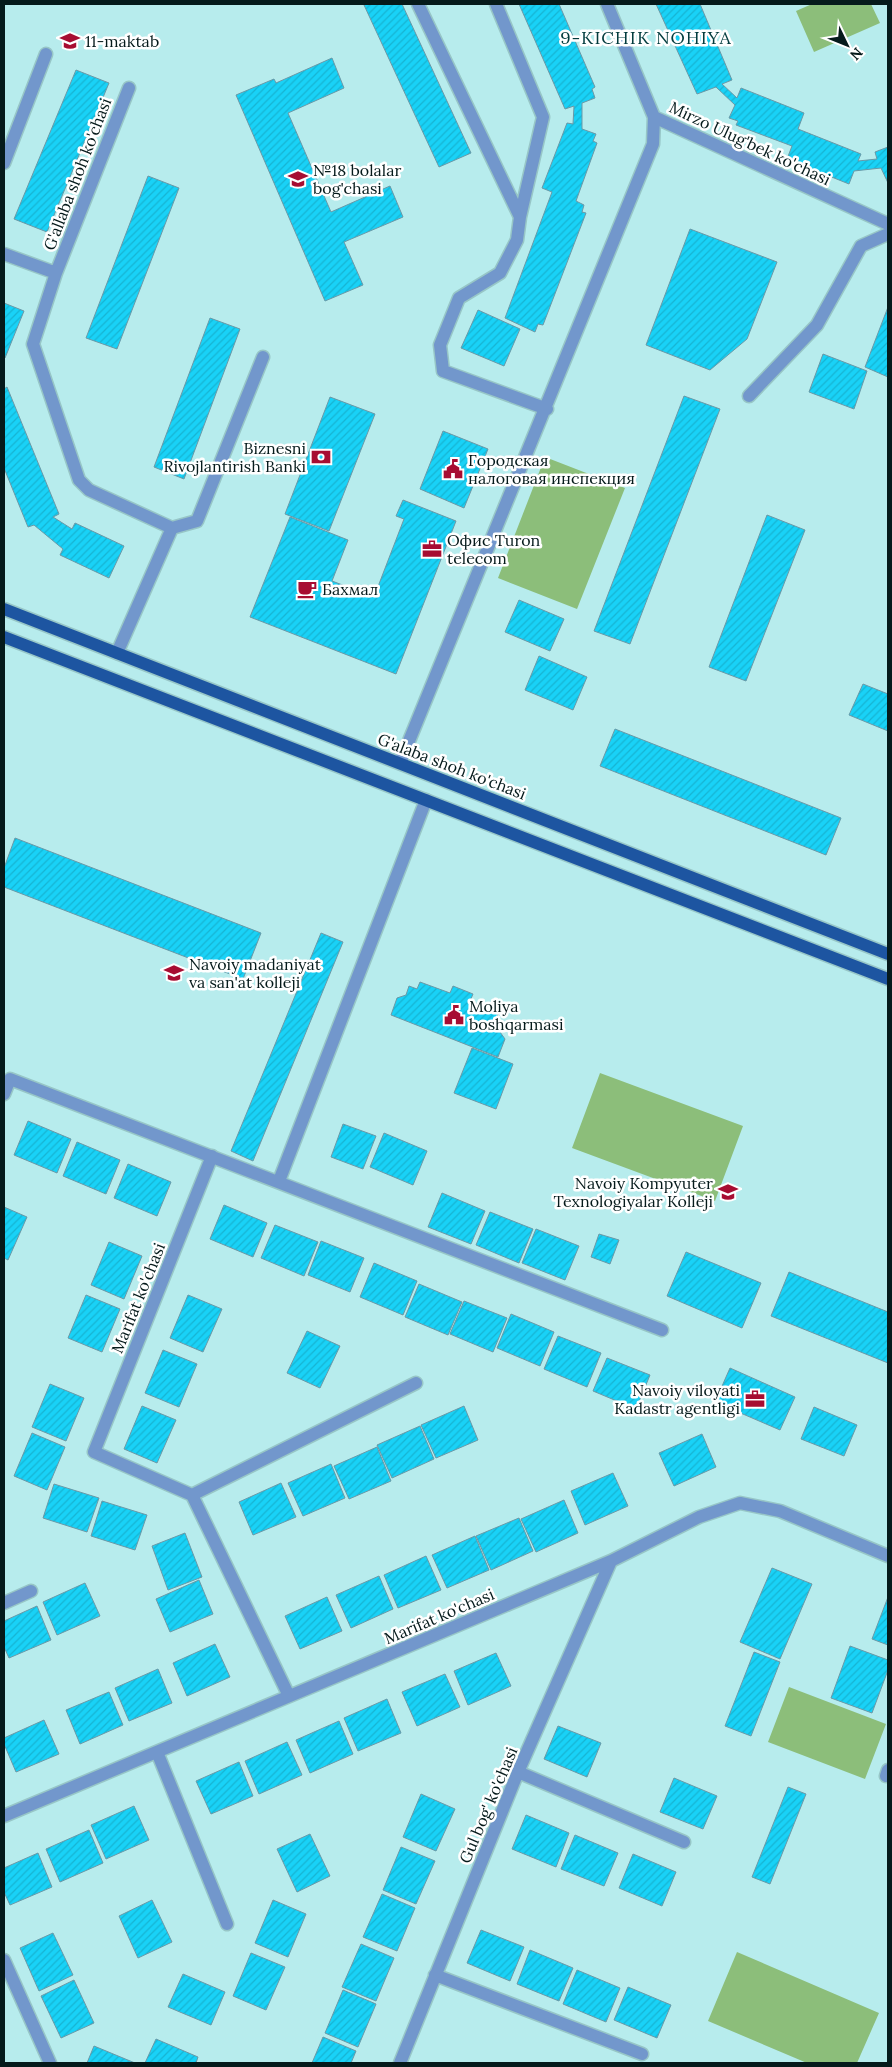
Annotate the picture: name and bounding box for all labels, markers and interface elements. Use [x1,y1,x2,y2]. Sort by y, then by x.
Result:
north arrow [822,20,872,70]
district label: 9-KICHIK NOHIYA [560,26,732,49]
school or university icon: 11-maktab [59,30,81,52]
place label: 11-maktab [85,31,159,51]
text: N [846,44,867,64]
street label: G'allaba shoh ko'chasi [39,95,115,253]
street label: Mirzo Ulug'bek ko'chasi [666,97,834,189]
place label: №18 bolalar bog'chasi [313,160,401,198]
school or university icon: №18 bolalar bog'chasi [287,168,309,190]
place label: Biznesni Rivojlantirish Banki [163,438,306,476]
bank icon: Biznesni Rivojlantirish Banki [310,446,332,468]
place label: Городская налоговая инспекция [468,450,635,488]
public building icon: Городская налоговая инспекция [442,458,464,480]
place label: Офис Turon telecom [447,530,541,568]
office icon: Офис Turon telecom [421,538,443,560]
cafe icon: Бахмал [296,578,318,600]
place label: Бахмал [322,579,378,599]
street label: G'alaba shoh ko'chasi [375,729,529,803]
place label: Navoiy madaniyat va san'at kolleji [189,954,322,992]
school or university icon: Navoiy madaniyat va san'at kolleji [163,962,185,984]
place label: Moliya boshqarmasi [469,996,564,1034]
public building icon: Moliya boshqarmasi [443,1004,465,1026]
place label: Navoiy Kompyuter Texnologiyalar Kolleji [553,1173,713,1211]
school or university icon: Navoiy Kompyuter Texnologiyalar Kolleji [717,1181,739,1203]
street label: Marifat ko'chasi [107,1240,169,1356]
place label: Navoiy viloyati Kadastr agentligi [614,1380,740,1418]
office icon: Navoiy viloyati Kadastr agentligi [744,1388,766,1410]
street label: Marifat ko'chasi [381,1584,497,1648]
street label: Gul bog' ko'chasi [455,1744,521,1866]

